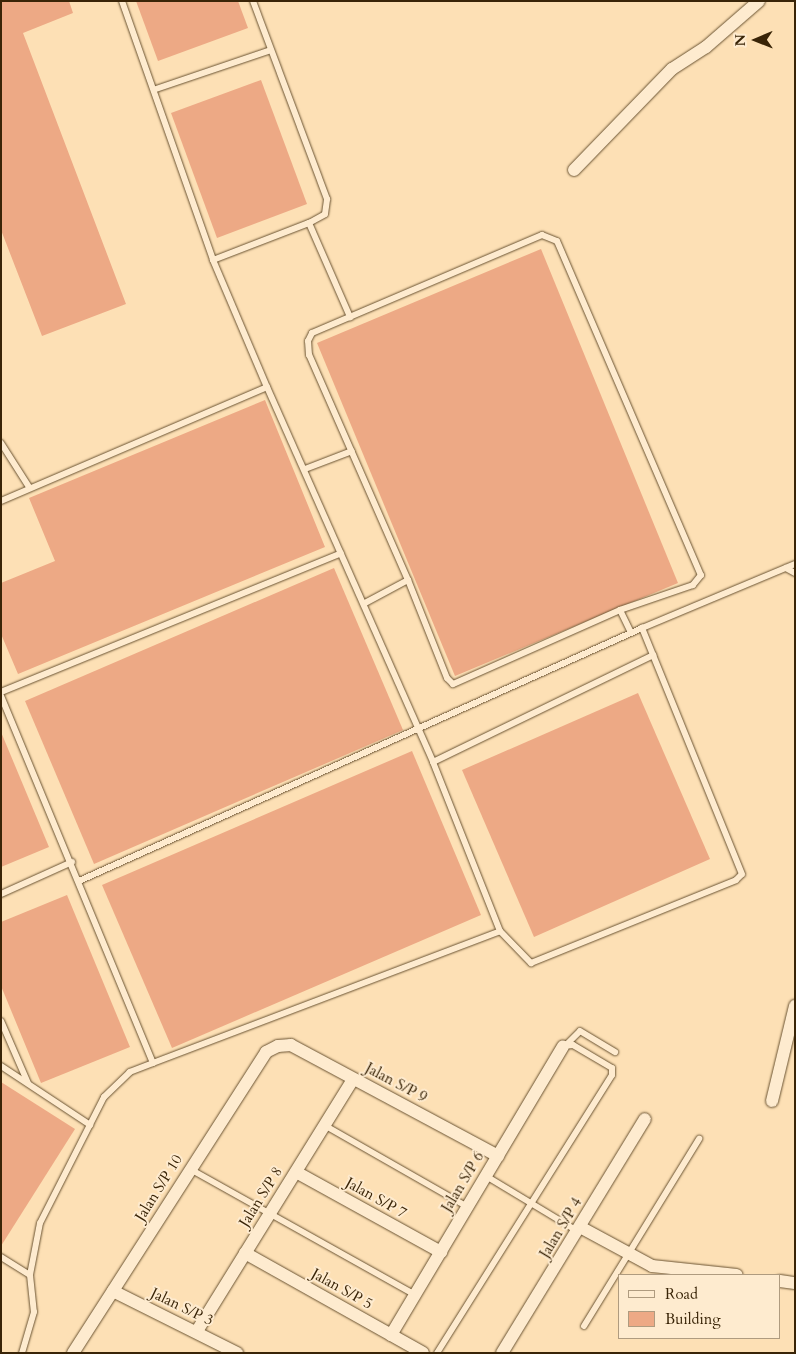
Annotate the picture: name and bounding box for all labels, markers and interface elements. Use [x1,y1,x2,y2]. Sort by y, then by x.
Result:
north arrow [731,15,781,65]
text: N [731,34,750,47]
street label: Jalan S/P 9 [362,1059,430,1107]
street label: Jalan S/P 6 [438,1148,488,1216]
street label: Jalan S/P 10 [131,1151,187,1225]
street label: Jalan S/P 8 [236,1164,286,1230]
street label: Jalan S/P 7 [342,1174,410,1222]
street label: Jalan S/P 4 [536,1194,586,1262]
street label: Jalan S/P 5 [308,1265,376,1313]
legend [618,1274,781,1339]
street label: Jalan S/P 3 [148,1284,216,1330]
text: Road [665,1284,698,1304]
text: Building [665,1309,721,1329]

